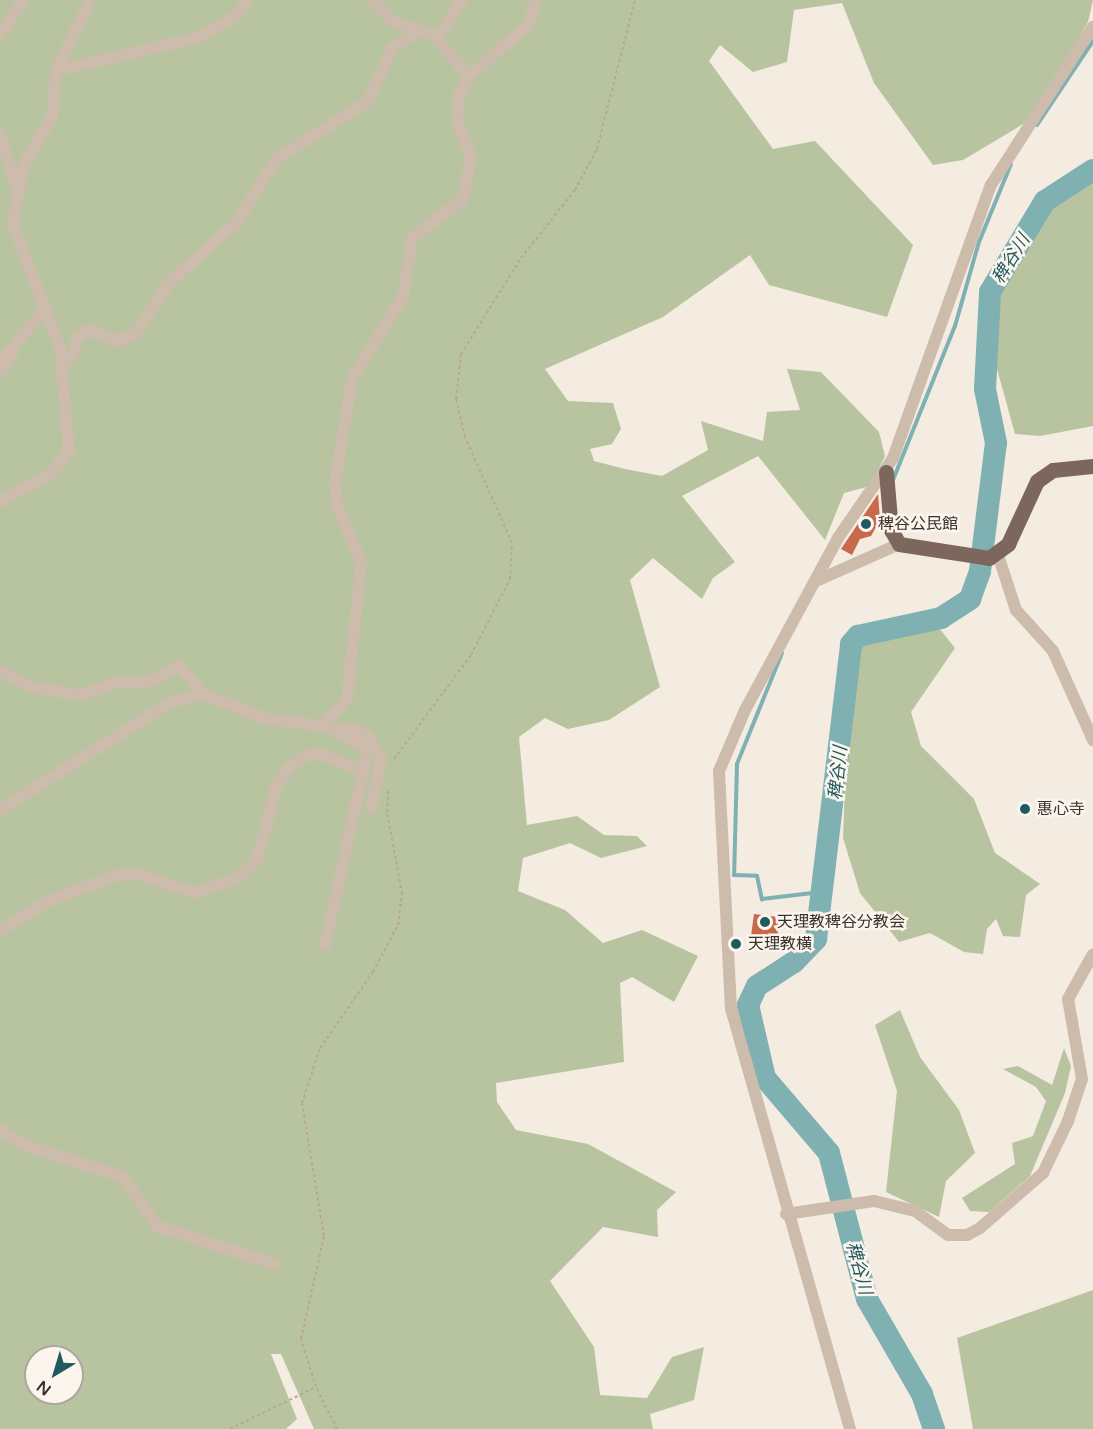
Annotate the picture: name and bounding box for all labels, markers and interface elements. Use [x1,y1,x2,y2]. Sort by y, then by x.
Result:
water label: 稗谷川 [988,230,1034,288]
place label: 稗谷公民館 [878,514,958,534]
marker: 稗谷公民館 [859,517,873,531]
water label: 稗谷川 [824,745,852,801]
place label: 惠心寺 [1037,799,1085,819]
marker: 惠心寺 [1018,802,1032,816]
place label: 天理教稗谷分教会 [777,912,905,932]
marker: 天理教稗谷分教会 [758,915,772,929]
place label: 天理教横 [748,934,812,954]
marker: 天理教横 [729,937,743,951]
water label: 稗谷川 [842,1239,876,1297]
north arrow [24,1345,84,1405]
text: N [33,1376,55,1399]

